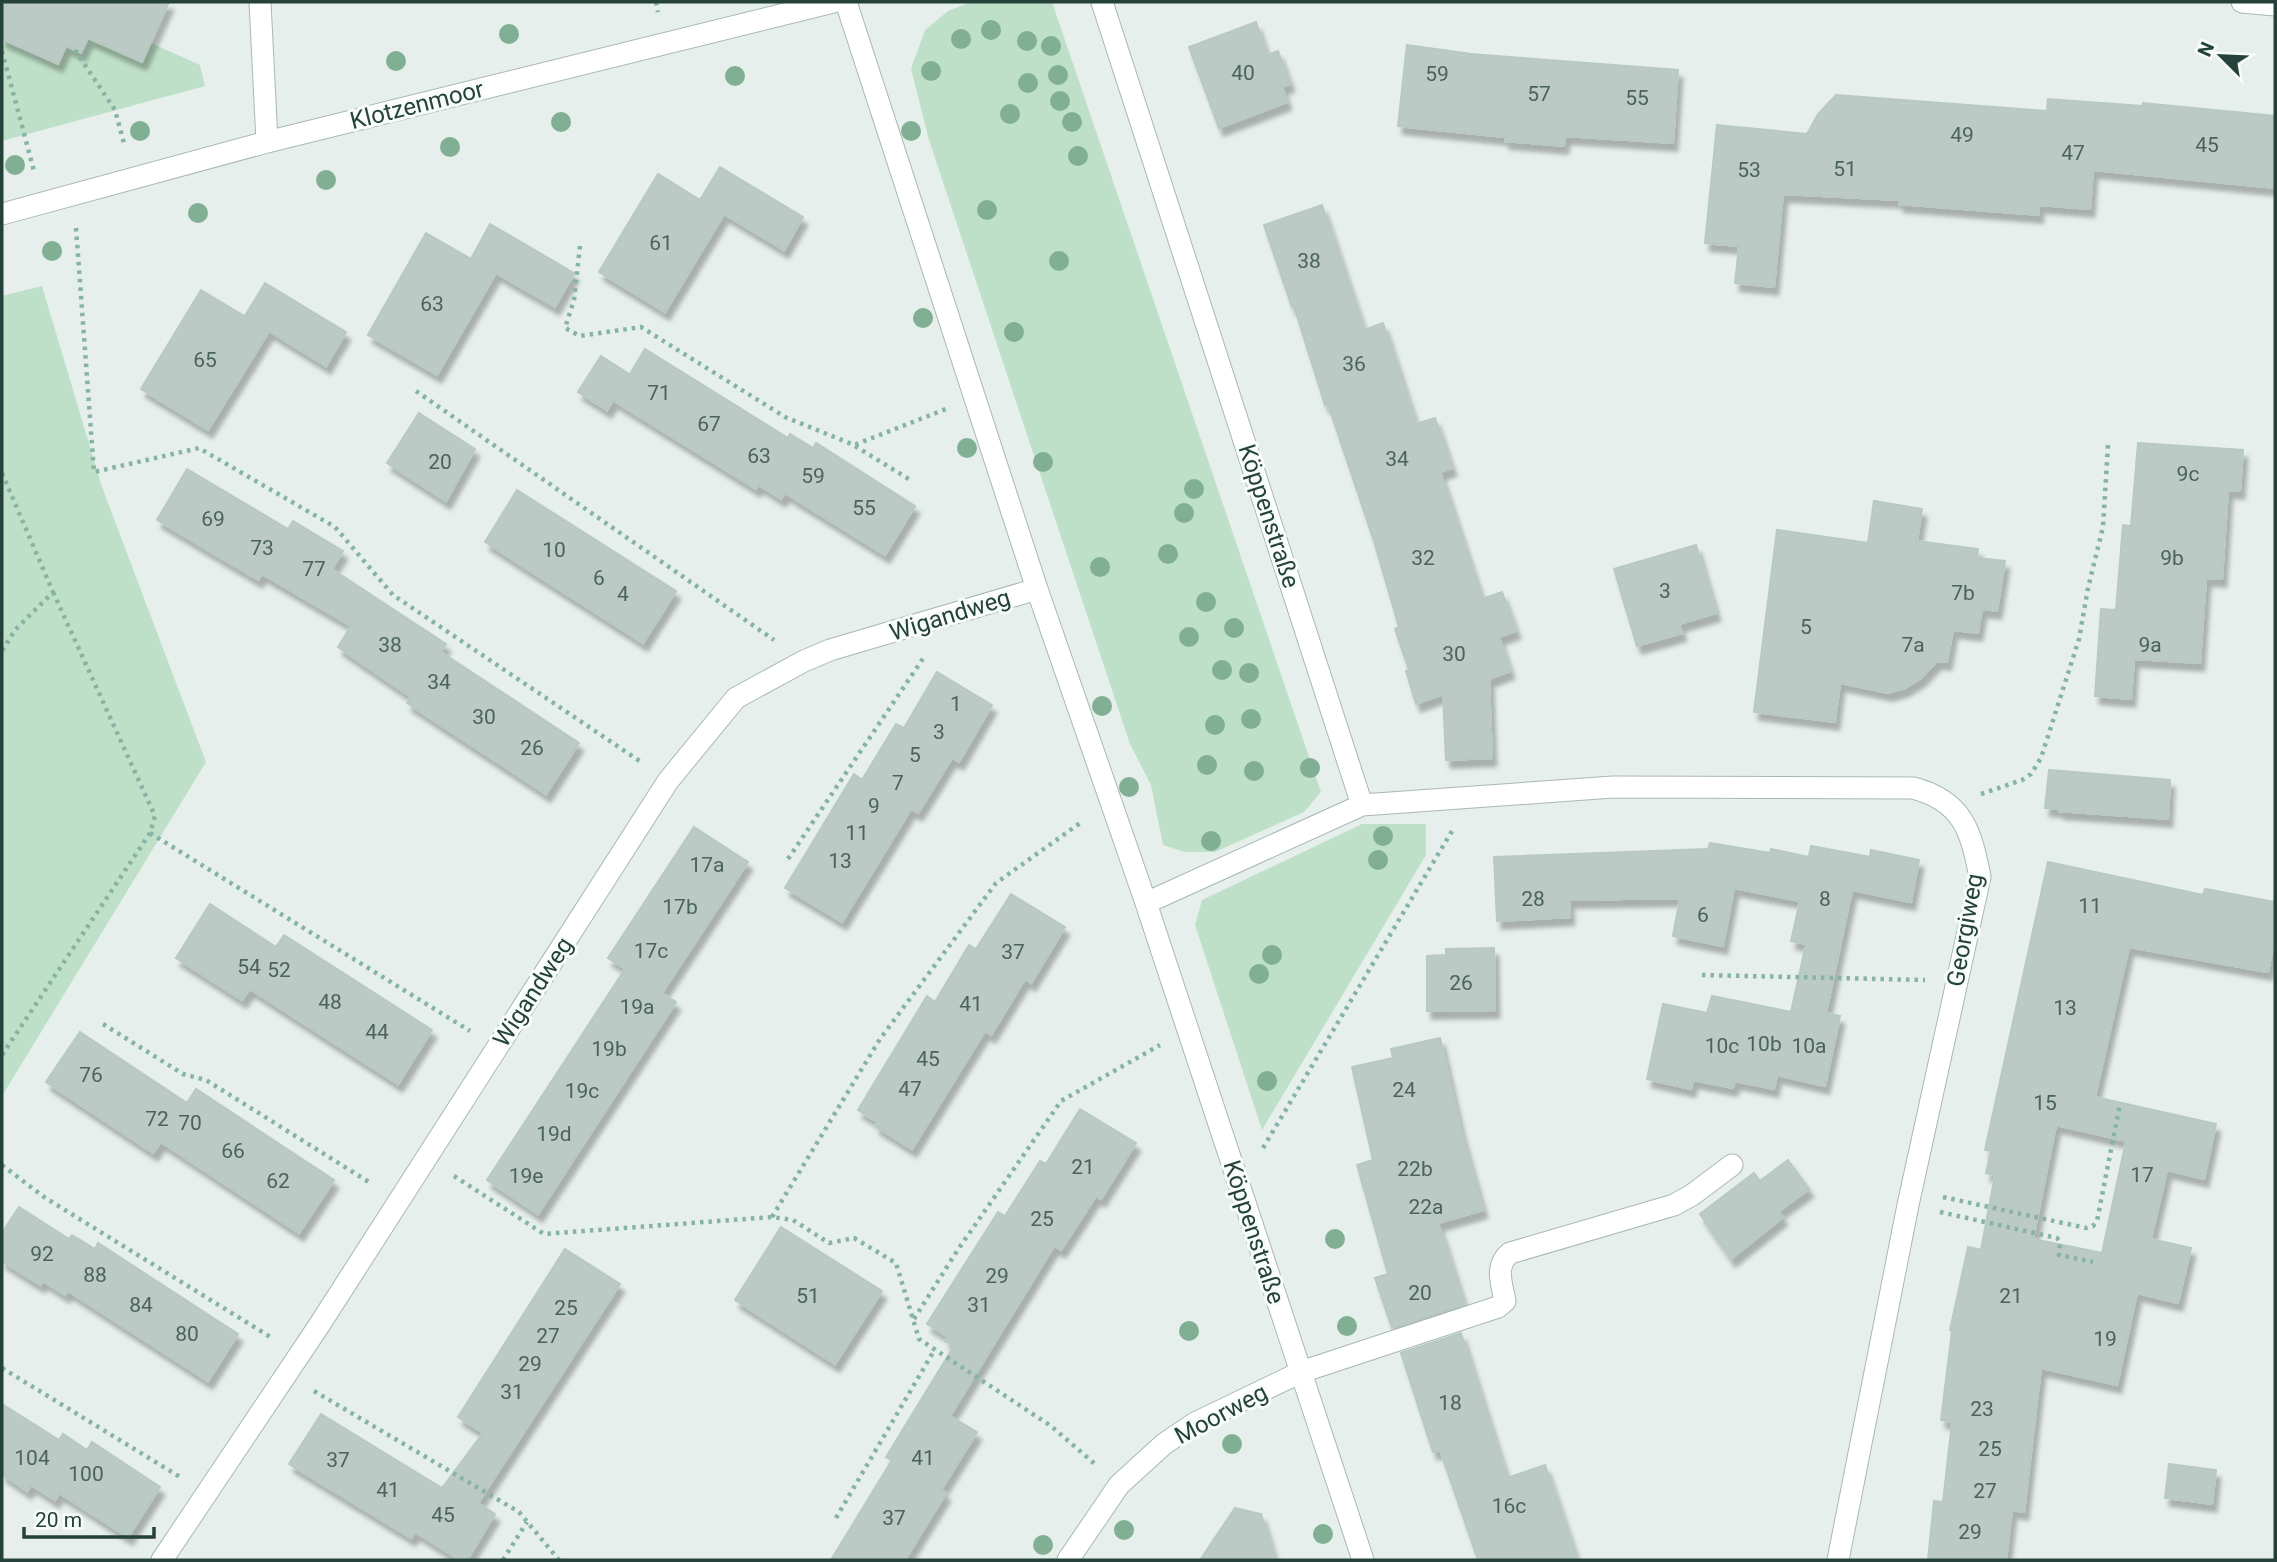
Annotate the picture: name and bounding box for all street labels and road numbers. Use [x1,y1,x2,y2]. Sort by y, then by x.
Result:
street label: Klotzenmoor [347,75,487,135]
street label: Köppenstraße [1233,441,1305,591]
street label: Wigandweg [886,583,1014,647]
street label: Georgiweg [1941,871,1989,989]
street label: Wigandweg [487,932,579,1052]
street label: Köppenstraße [1218,1157,1290,1307]
street label: Moorweg [1170,1378,1272,1450]

